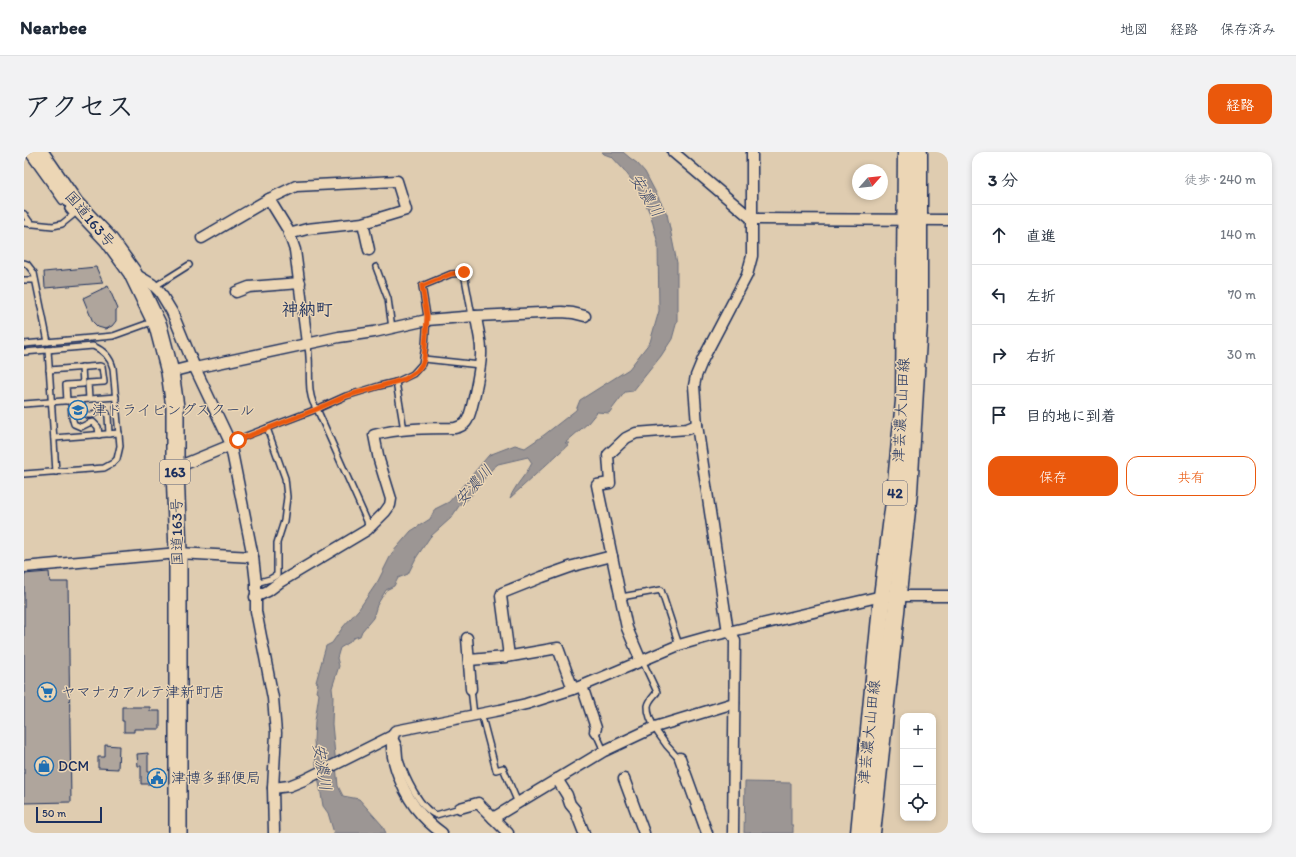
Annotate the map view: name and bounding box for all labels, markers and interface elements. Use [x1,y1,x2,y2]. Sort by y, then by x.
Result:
text: Nearbee [20,16,87,39]
text: 地図 [1120,21,1148,38]
text: 経路 [1170,21,1198,38]
text: 保存済み [1220,21,1276,38]
button: 経路 [1208,84,1272,124]
text: アクセス [24,89,134,123]
north arrow [852,164,888,200]
water label: 安濃川 [626,170,667,221]
text: 3 分 [988,170,1018,190]
text: 徒歩 · 240 m [1185,172,1256,187]
street label: 国道163号 [61,187,119,251]
icon: ahead [988,224,1010,246]
text: 直進 [1026,227,1056,245]
text: 140 m [1220,227,1256,242]
route end [455,263,473,281]
icon: left [988,284,1010,306]
text: 左折 [1026,287,1056,305]
text: 70 m [1228,287,1256,302]
district label: 神納町 [282,299,333,319]
icon: right [988,344,1010,366]
text: 右折 [1026,347,1056,365]
text: 30 m [1227,347,1256,362]
street label: 津芸濃大山田線 [889,357,913,463]
school or university icon: 津ドライビングスクール [67,399,89,421]
place label: 津ドライビングスクール [92,401,255,419]
icon: arrive [988,404,1010,426]
text: 目的地に到着 [1026,407,1116,425]
route start [229,431,247,449]
button: 保存 [988,456,1118,496]
button: 共有 [1126,456,1256,496]
road number: 163 [160,460,190,484]
water label: 安濃川 [450,461,496,510]
road number: 42 [883,481,907,505]
street label: 国道163号 [167,498,187,566]
street label: 津芸濃大山田線 [855,679,883,785]
supermarket icon: ヤマナカアルテ津新町店 [36,681,58,703]
place label: ヤマナカアルテ津新町店 [61,683,225,701]
map controls [900,713,936,821]
button: + [900,713,936,749]
water label: 安濃川 [309,742,336,792]
button: − [900,749,936,785]
shop icon: DCM [33,755,55,777]
place label: DCM [58,757,89,775]
public building icon: 津博多郵便局 [146,767,168,789]
place label: 津博多郵便局 [171,769,261,787]
button: locate [900,785,936,821]
scale bar [36,805,102,824]
text: 50 m [42,807,66,820]

